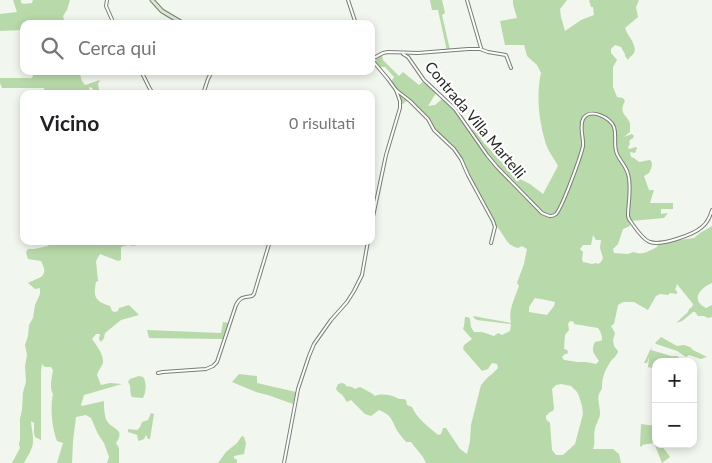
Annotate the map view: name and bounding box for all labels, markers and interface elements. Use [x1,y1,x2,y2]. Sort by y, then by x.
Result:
search box [20,20,375,75]
icon: search [38,34,66,62]
text: Cerca qui [78,36,156,59]
street label: Contrada Villa Martelli [422,57,530,181]
text: Vicino [40,110,99,135]
text: 0 risultati [289,113,355,132]
map controls [652,358,697,448]
button: + [652,358,697,403]
button: − [652,403,697,448]

